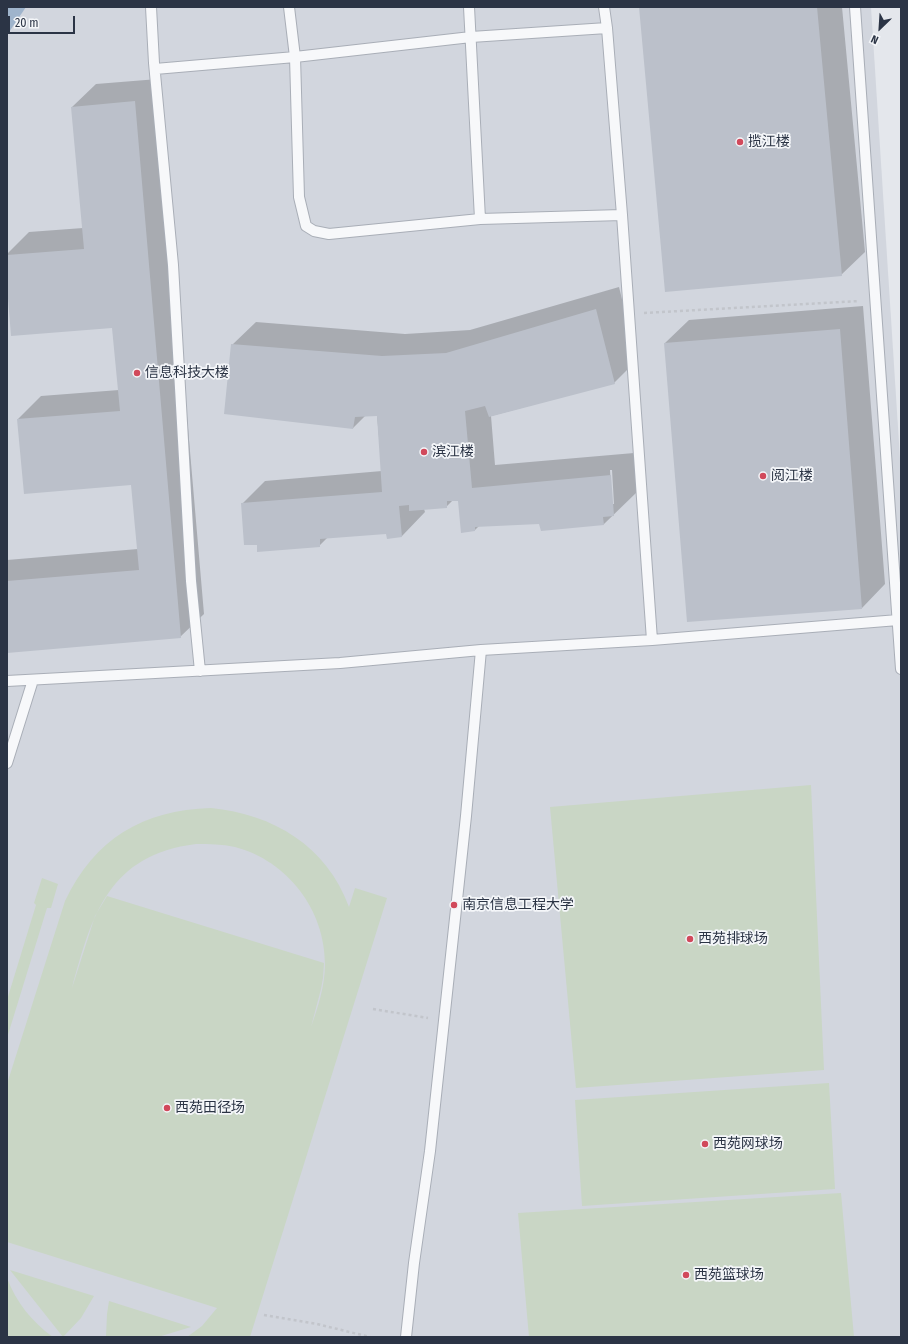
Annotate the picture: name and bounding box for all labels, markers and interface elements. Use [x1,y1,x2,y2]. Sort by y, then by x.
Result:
scale bar [10,8,77,34]
north arrow [860,8,900,48]
text: 20 m [15,16,39,30]
text: N [869,32,880,47]
place label: 揽江楼 [748,134,790,150]
marker: 揽江楼 [735,137,745,147]
place label: 信息科技大楼 [145,365,229,381]
marker: 信息科技大楼 [132,368,142,378]
place label: 滨江楼 [432,444,474,460]
marker: 滨江楼 [419,447,429,457]
place label: 阅江楼 [771,468,813,484]
marker: 阅江楼 [758,471,768,481]
place label: 南京信息工程大学 [462,897,574,913]
marker: 南京信息工程大学 [449,900,459,910]
place label: 西苑排球场 [698,931,768,947]
marker: 西苑排球场 [685,934,695,944]
place label: 西苑田径场 [175,1100,245,1116]
marker: 西苑田径场 [162,1103,172,1113]
place label: 西苑网球场 [713,1136,783,1152]
marker: 西苑网球场 [700,1139,710,1149]
place label: 西苑篮球场 [694,1267,764,1283]
marker: 西苑篮球场 [681,1270,691,1280]

